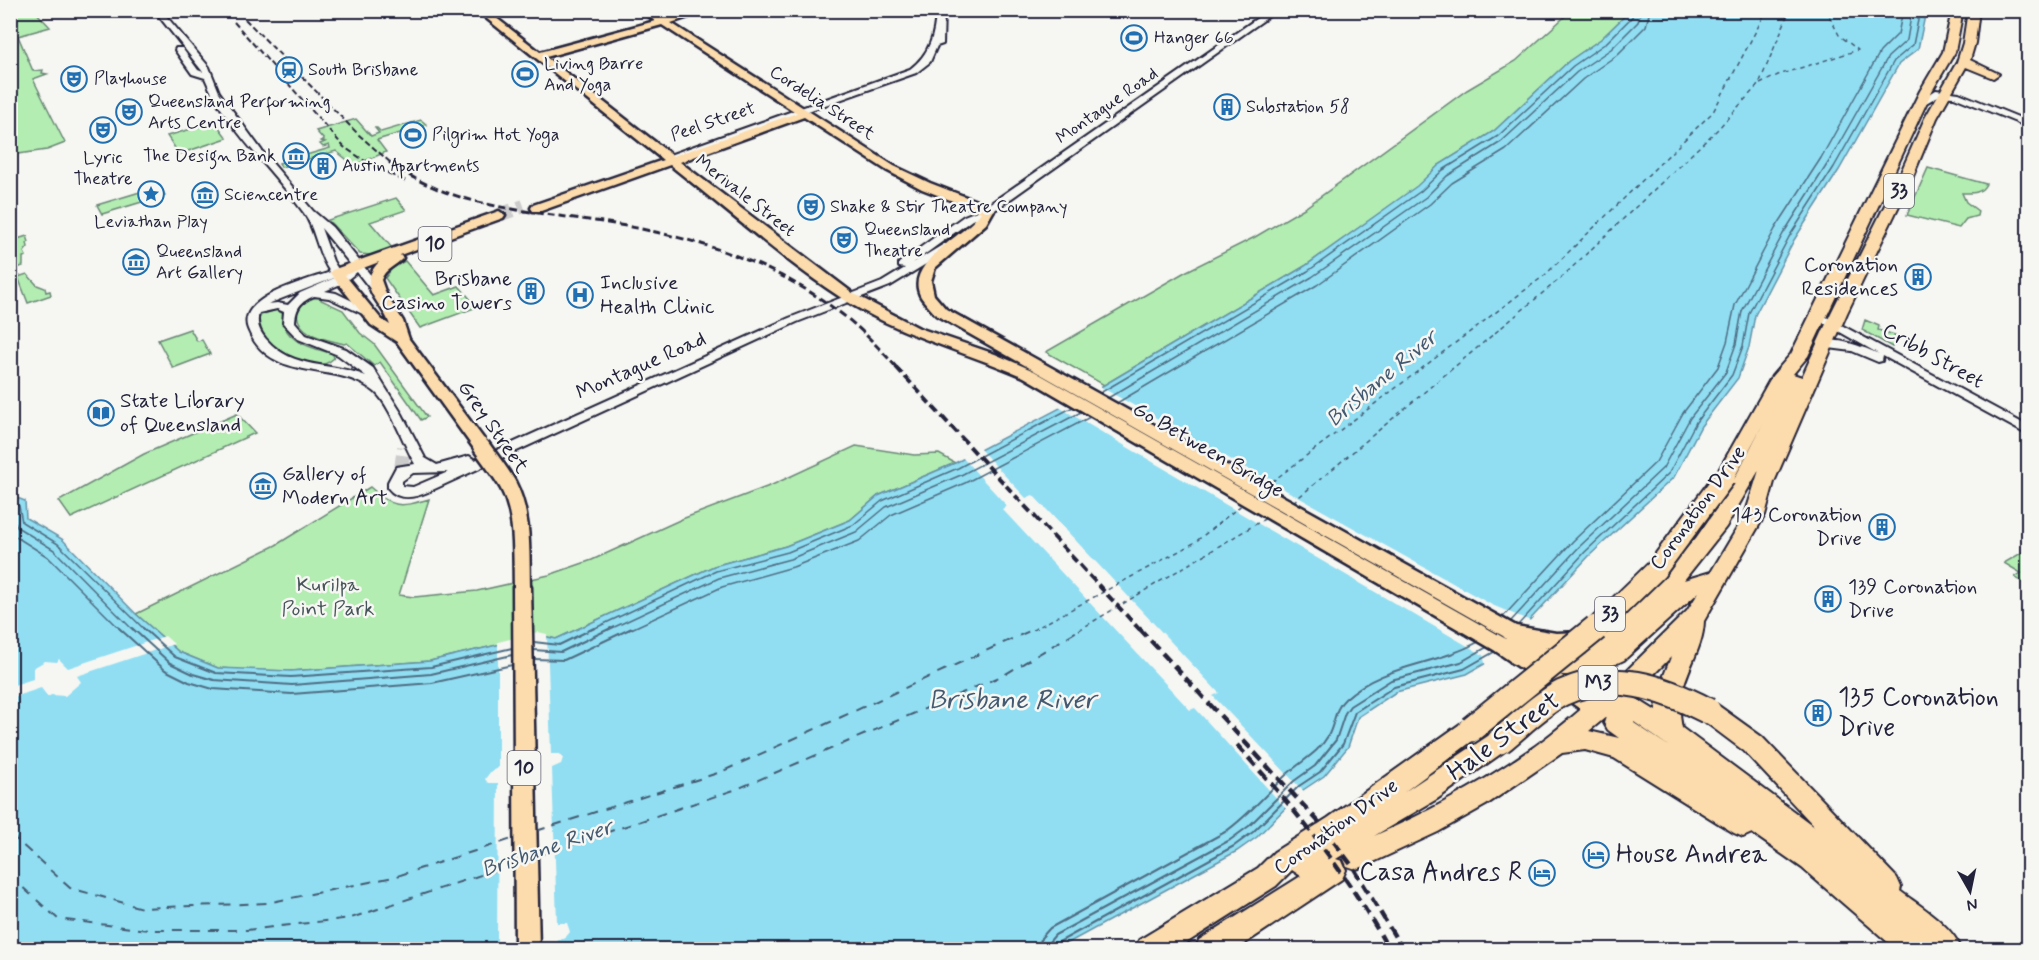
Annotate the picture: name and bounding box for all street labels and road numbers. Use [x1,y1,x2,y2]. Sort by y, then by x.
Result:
street label: Cordelia Street [765,60,880,146]
street label: Montague Road [1051,62,1163,150]
street label: Peel Street [668,96,758,148]
street label: Merivale Street [690,149,800,243]
road number: 33 [1884,174,1914,208]
road number: 10 [418,227,452,261]
street label: Cribb Street [1877,317,1989,396]
street label: Montague Road [572,325,710,407]
street label: Grey Street [451,375,536,479]
street label: Go Between Bridge [1127,395,1289,506]
street label: Coronation Drive [1643,440,1753,576]
road number: 33 [1595,597,1625,631]
road number: M3 [1578,666,1618,700]
street label: Hale Street [1441,684,1567,790]
road number: 10 [508,751,540,785]
street label: Coronation Drive [1268,772,1404,882]

